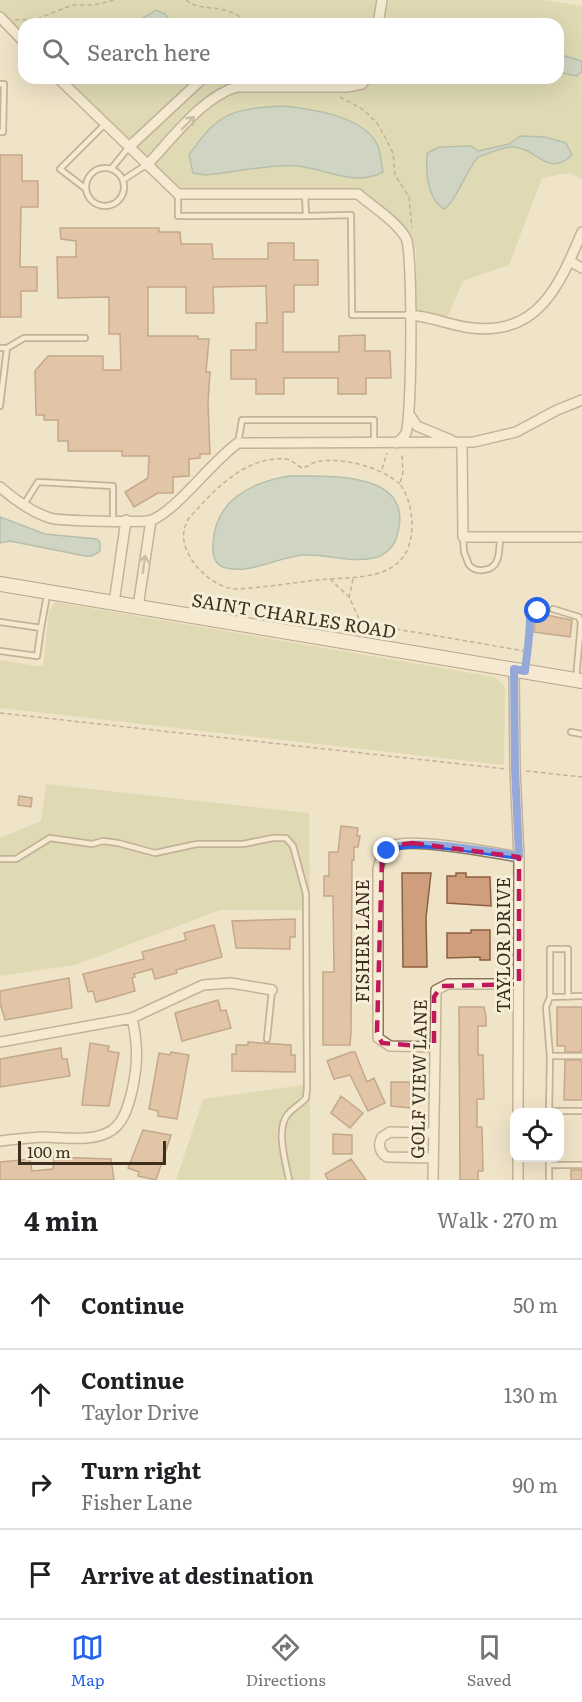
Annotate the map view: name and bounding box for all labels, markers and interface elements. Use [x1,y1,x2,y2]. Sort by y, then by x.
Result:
search box [18,18,564,84]
icon: search [39,35,72,68]
text: Search here [87,35,210,68]
one-way arrow [181,115,195,130]
one-way arrow [139,554,150,574]
street label: SAINT CHARLES ROAD [190,586,398,644]
route start [524,597,550,623]
route end [373,837,399,863]
street label: TAYLOR DRIVE [489,877,516,1013]
street label: FISHER LANE [348,879,375,1003]
street label: GOLF VIEW LANE [403,999,433,1159]
map controls [510,1108,564,1162]
button: locate [510,1108,564,1162]
scale bar [18,1138,166,1166]
text: 100 m [27,1139,71,1163]
text: 4 min [24,1200,98,1239]
text: Walk · 270 m [437,1204,558,1234]
icon: ahead [24,1288,57,1321]
text: Continue [81,1288,184,1321]
text: 50 m [513,1289,558,1319]
text: Continue [81,1363,184,1396]
icon: ahead [24,1378,57,1411]
text: 130 m [504,1379,558,1409]
text: Taylor Drive [81,1396,199,1426]
text: Turn right [81,1453,201,1486]
icon: right [24,1468,57,1501]
text: 90 m [513,1469,558,1499]
text: Fisher Lane [81,1486,192,1516]
icon: arrive [24,1558,57,1591]
text: Arrive at destination [81,1558,314,1591]
tab: Map [71,1631,105,1691]
tab: Directions [246,1631,326,1691]
tab: Saved [467,1631,511,1691]

